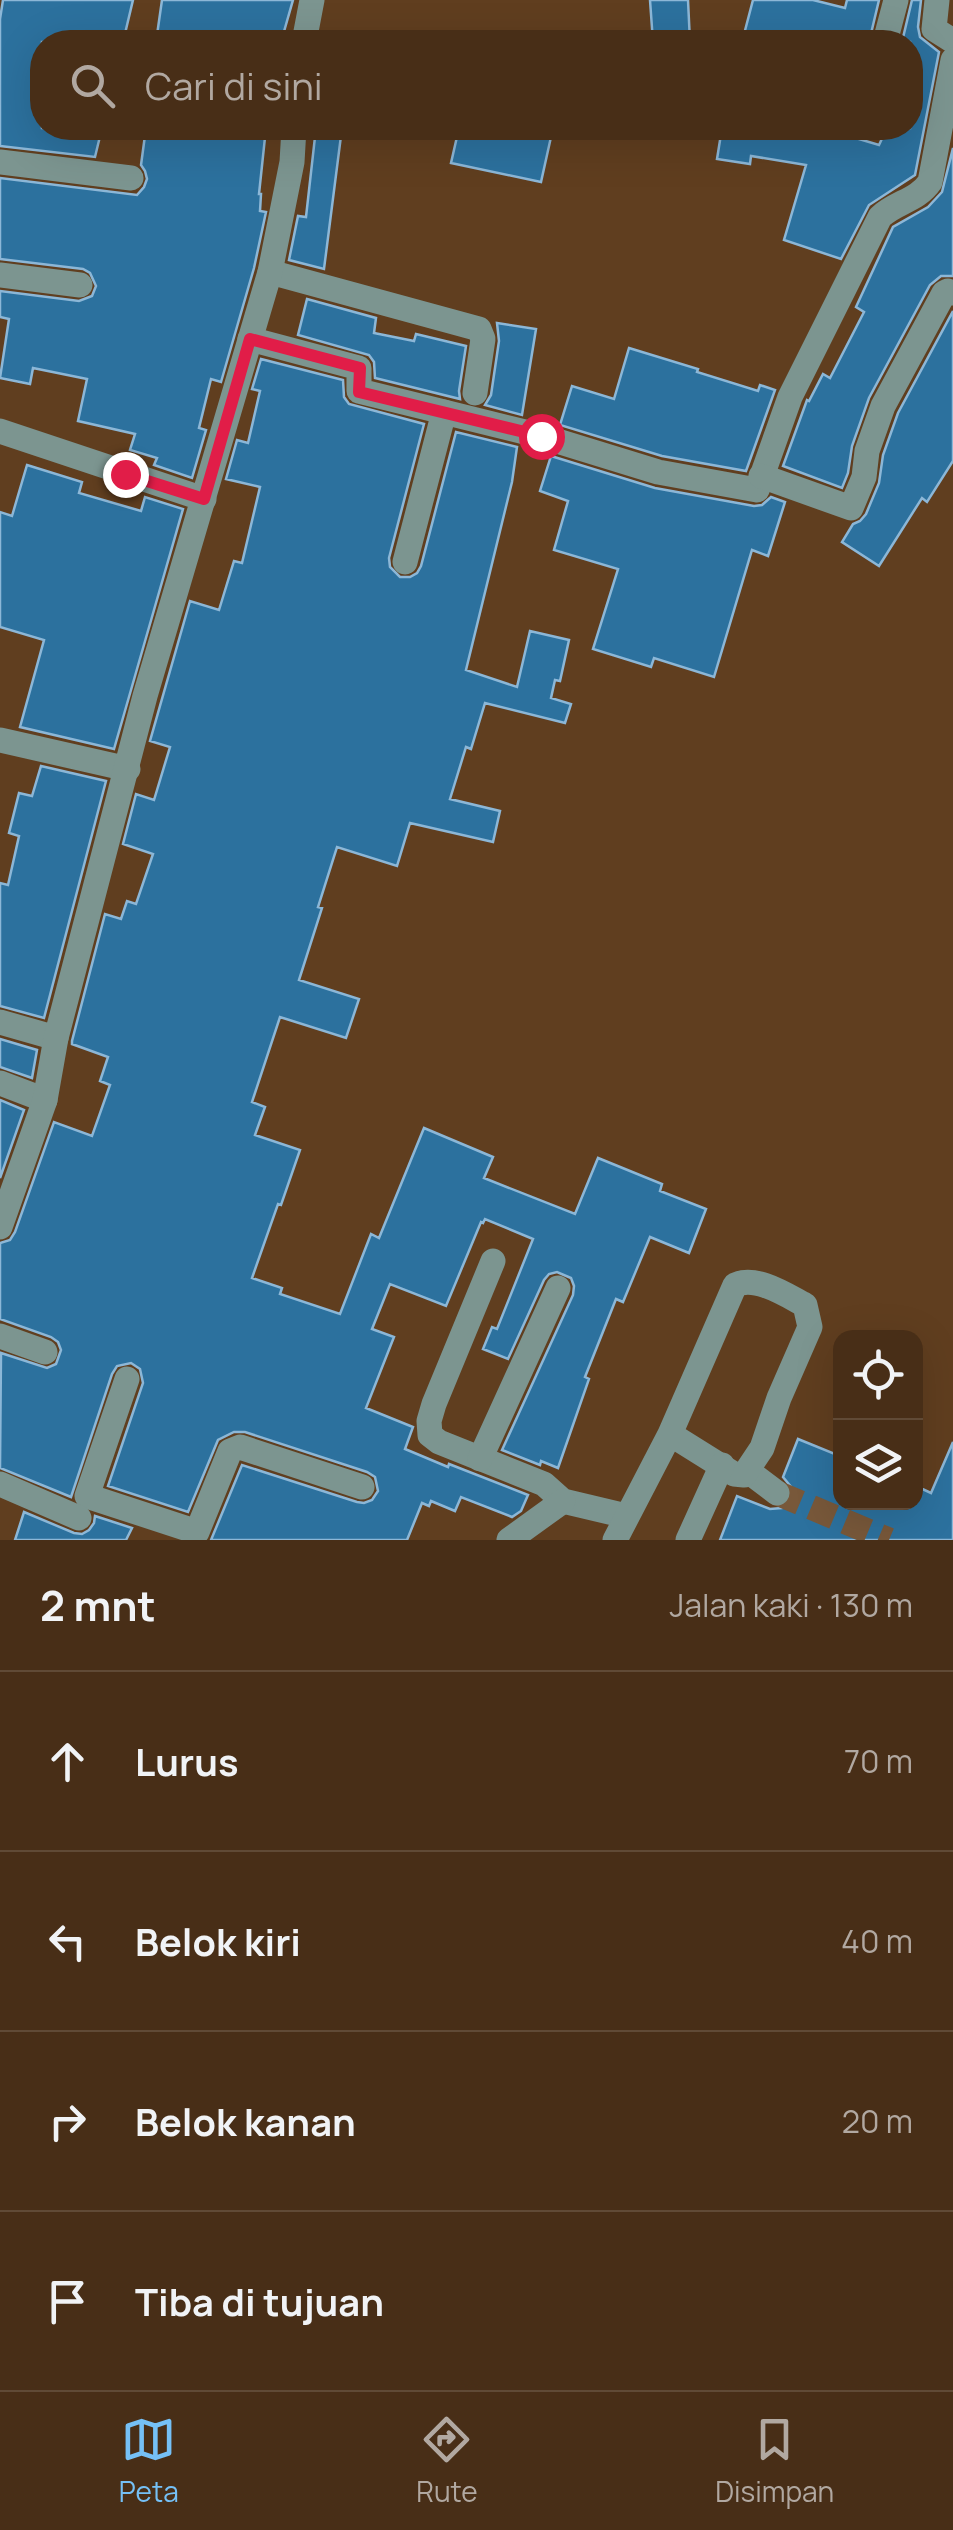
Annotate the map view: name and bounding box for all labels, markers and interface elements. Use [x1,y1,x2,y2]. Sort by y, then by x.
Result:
search box [30,30,923,140]
icon: search [65,58,120,113]
text: Cari di sini [145,59,323,111]
route start [519,414,565,460]
route end [103,452,149,498]
map controls [833,1330,923,1510]
button: locate [833,1330,923,1420]
button: layers [833,1420,923,1510]
text: 2 mnt [40,1576,156,1634]
text: Jalan kaki · 130 m [669,1583,913,1627]
icon: ahead [40,1734,95,1789]
text: Lurus [135,1735,239,1787]
text: 70 m [844,1739,913,1783]
icon: left [40,1914,95,1969]
text: Belok kiri [135,1915,301,1967]
text: 40 m [841,1919,913,1963]
icon: right [40,2094,95,2149]
text: Belok kanan [135,2095,356,2147]
text: 20 m [842,2099,913,2143]
icon: arrive [40,2274,95,2329]
text: Tiba di tujuan [135,2275,384,2327]
tab: Peta [119,2412,179,2510]
tab: Rute [416,2412,478,2510]
tab: Disimpan [715,2412,834,2510]

